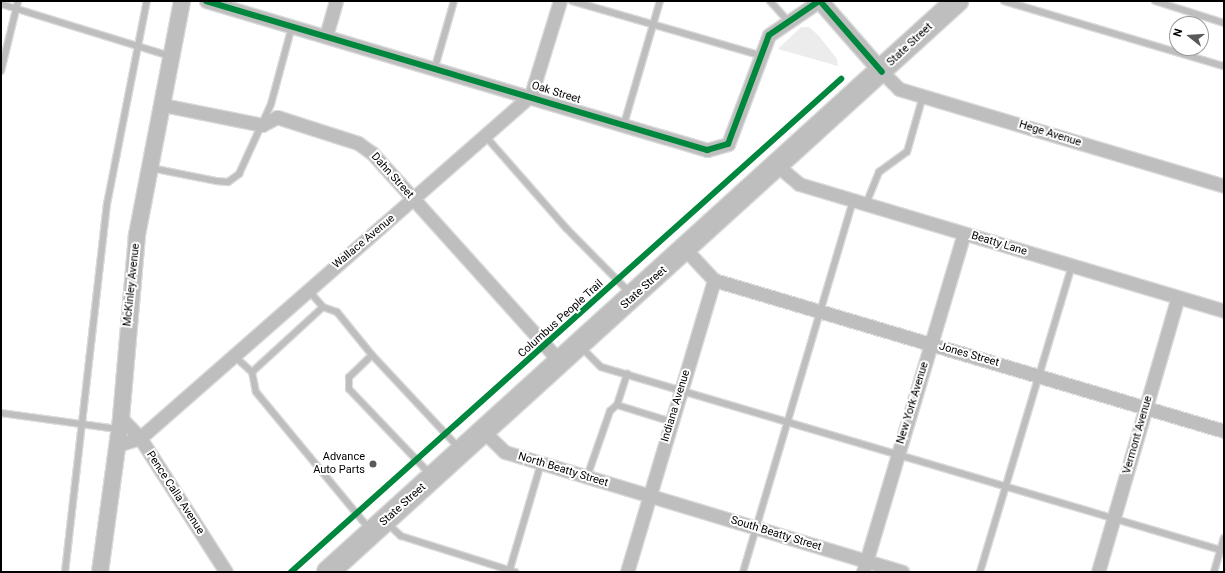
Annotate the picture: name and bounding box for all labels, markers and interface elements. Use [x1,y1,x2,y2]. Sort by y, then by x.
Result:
north arrow [1169,16,1209,56]
street label: State Street [885,21,935,69]
text: N [1171,27,1185,38]
street label: Oak Street [530,79,582,107]
street label: Hege Avenue [1017,118,1083,150]
street label: Dahn Street [368,150,416,202]
street label: Wallace Avenue [330,212,398,272]
street label: Beatty Lane [970,229,1028,259]
street label: McKinley Avenue [121,243,143,327]
street label: State Street [618,264,670,312]
street label: Columbus People Trail [516,277,606,361]
street label: Jones Street [938,340,1000,370]
street label: New York Avenue [894,360,932,446]
street label: Indiana Avenue [659,368,693,444]
street label: Vermont Avenue [1121,394,1155,476]
street label: Pence Calla Avenue [143,449,207,537]
street label: North Beatty Street [516,450,610,490]
place label: Advance Auto Parts [313,451,365,477]
marker: Advance Auto Parts [368,459,378,469]
street label: State Street [377,481,429,529]
street label: South Beatty Street [729,514,823,554]

